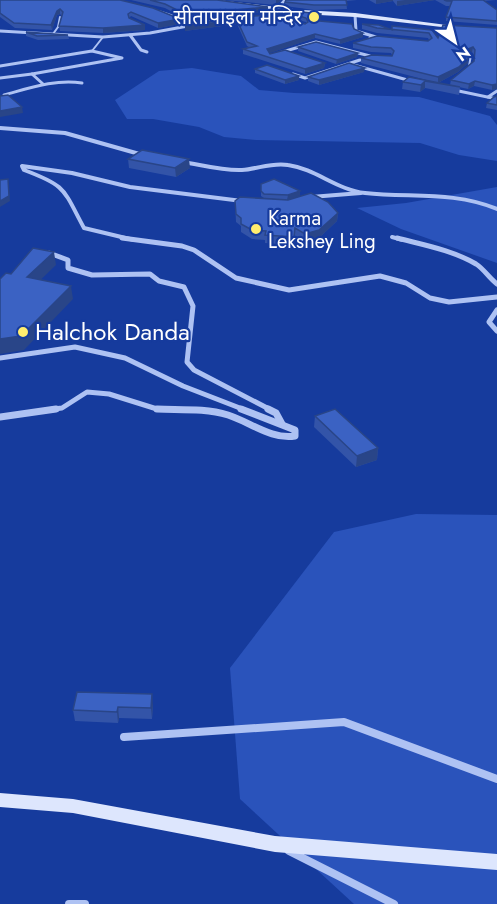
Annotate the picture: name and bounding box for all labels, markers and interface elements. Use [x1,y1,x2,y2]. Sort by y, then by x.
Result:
place label: सीतापाइला मन्दिर [174,3,303,32]
marker: सीतापाइला मन्दिर [307,10,321,24]
north arrow [425,12,485,72]
text: N [452,41,475,67]
place label: Karma Lekshey Ling [268,204,376,256]
marker: Karma Lekshey Ling [249,222,263,236]
place label: Halchok Danda [35,314,190,349]
marker: Halchok Danda [16,325,30,339]

